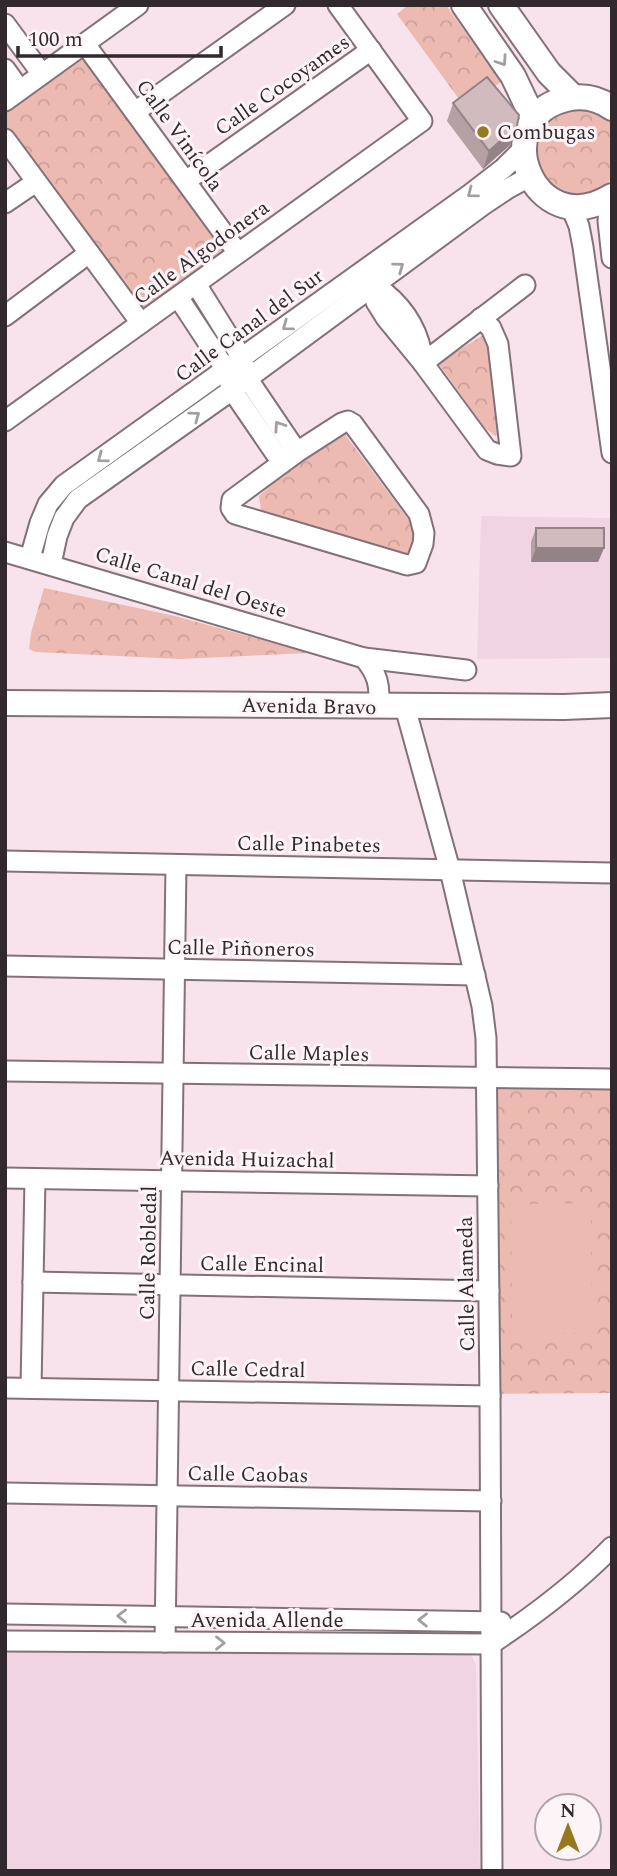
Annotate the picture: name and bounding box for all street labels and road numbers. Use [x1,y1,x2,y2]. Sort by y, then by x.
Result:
street label: Calle Cocoyames [208,27,357,145]
street label: Calle Vinícola [128,73,231,199]
street label: Calle Algodonera [127,192,277,313]
street label: Calle Canal del Sur [169,261,331,391]
street label: Calle Canal del Oeste [91,539,291,627]
street label: Avenida Bravo [241,690,377,724]
street label: Calle Pinabetes [237,828,381,862]
street label: Calle Piñoneros [167,932,315,966]
street label: Calle Maples [248,1037,370,1071]
street label: Avenida Huizachal [159,1142,335,1178]
street label: Calle Robledal [132,1186,166,1321]
street label: Calle Alameda [450,1215,484,1352]
street label: Calle Encinal [200,1248,324,1282]
street label: Calle Cedral [190,1353,306,1387]
street label: Calle Caobas [187,1458,309,1492]
street label: Avenida Allende [190,1605,344,1637]

